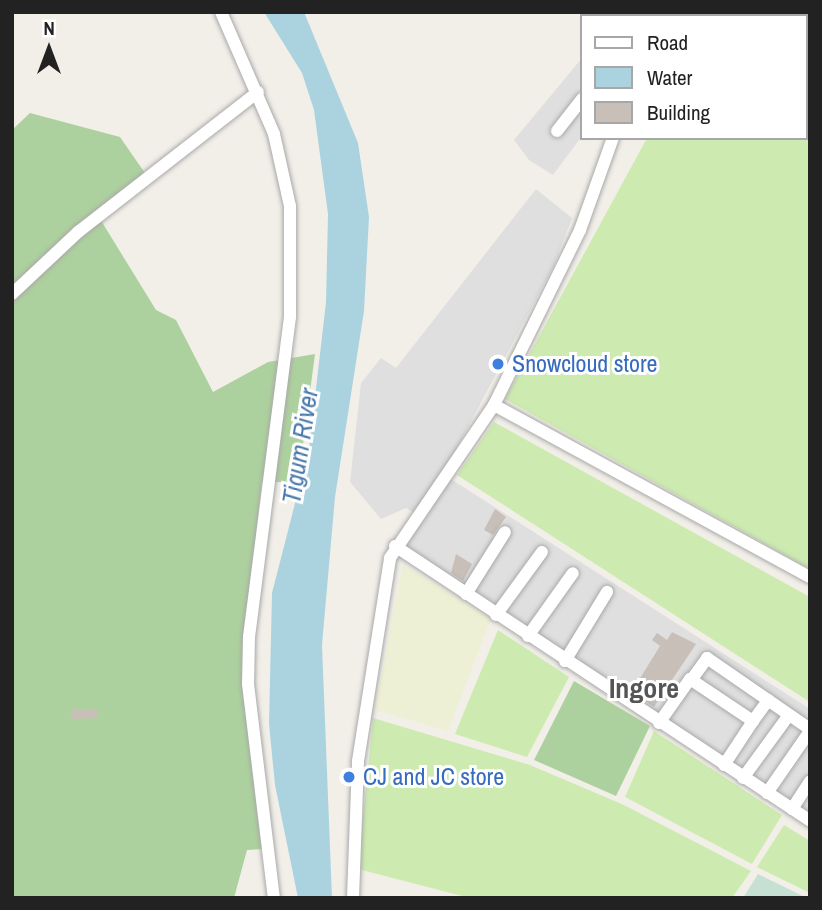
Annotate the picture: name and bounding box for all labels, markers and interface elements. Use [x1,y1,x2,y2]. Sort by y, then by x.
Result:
north arrow [14,14,84,84]
legend [580,14,808,140]
text: N [43,15,55,41]
text: Road [647,28,688,57]
text: Water [647,63,692,92]
text: Building [647,98,710,127]
place label: Snowcloud store [512,350,657,378]
marker: Snowcloud store [490,356,506,372]
water label: Tigum River [275,386,325,506]
district label: Ingore [609,671,679,705]
place label: CJ and JC store [363,763,504,791]
marker: CJ and JC store [341,769,357,785]

